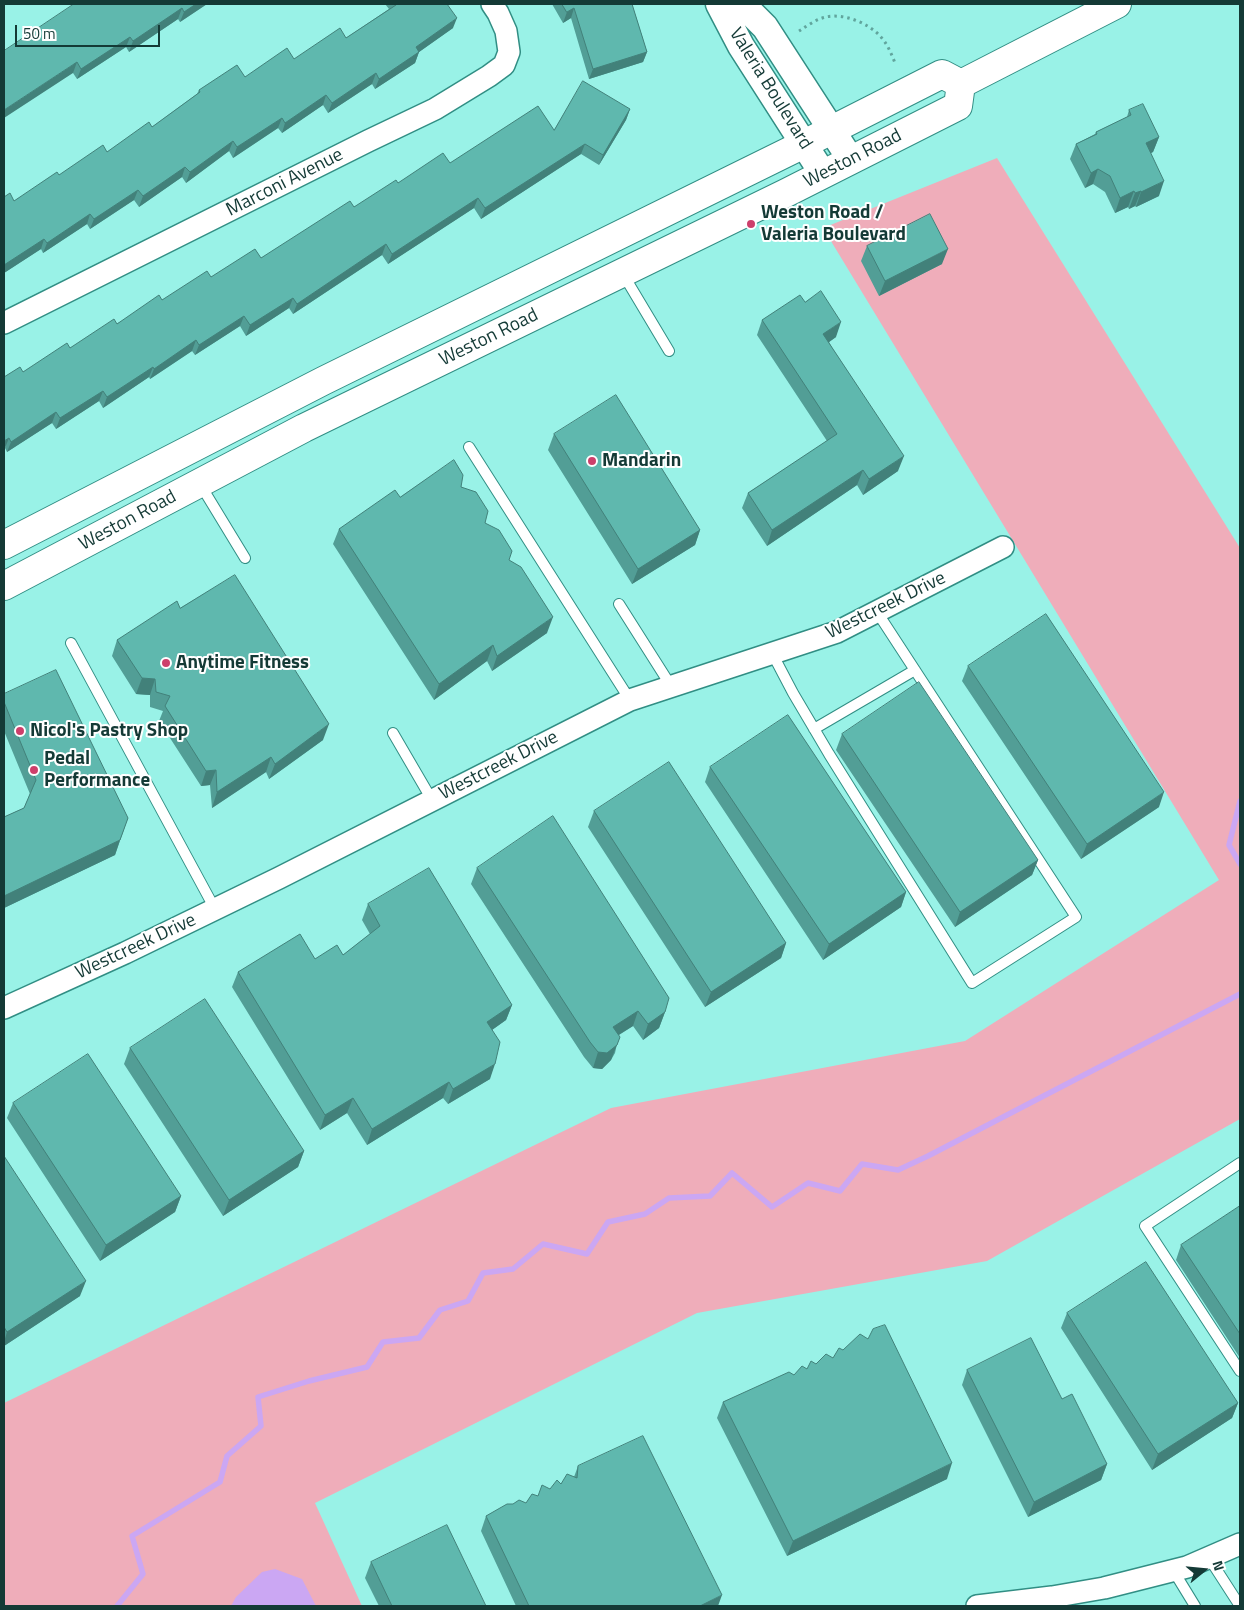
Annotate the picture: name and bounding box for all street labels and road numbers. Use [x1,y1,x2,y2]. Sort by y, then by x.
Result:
street label: Valeria Boulevard [723,24,817,154]
street label: Weston Road [800,125,906,193]
street label: Marconi Avenue [223,144,347,222]
street label: Weston Road [436,304,542,372]
street label: Weston Road [75,486,181,556]
street label: Westcreek Drive [822,567,950,645]
street label: Westcreek Drive [436,726,562,806]
street label: Westcreek Drive [72,909,200,985]

